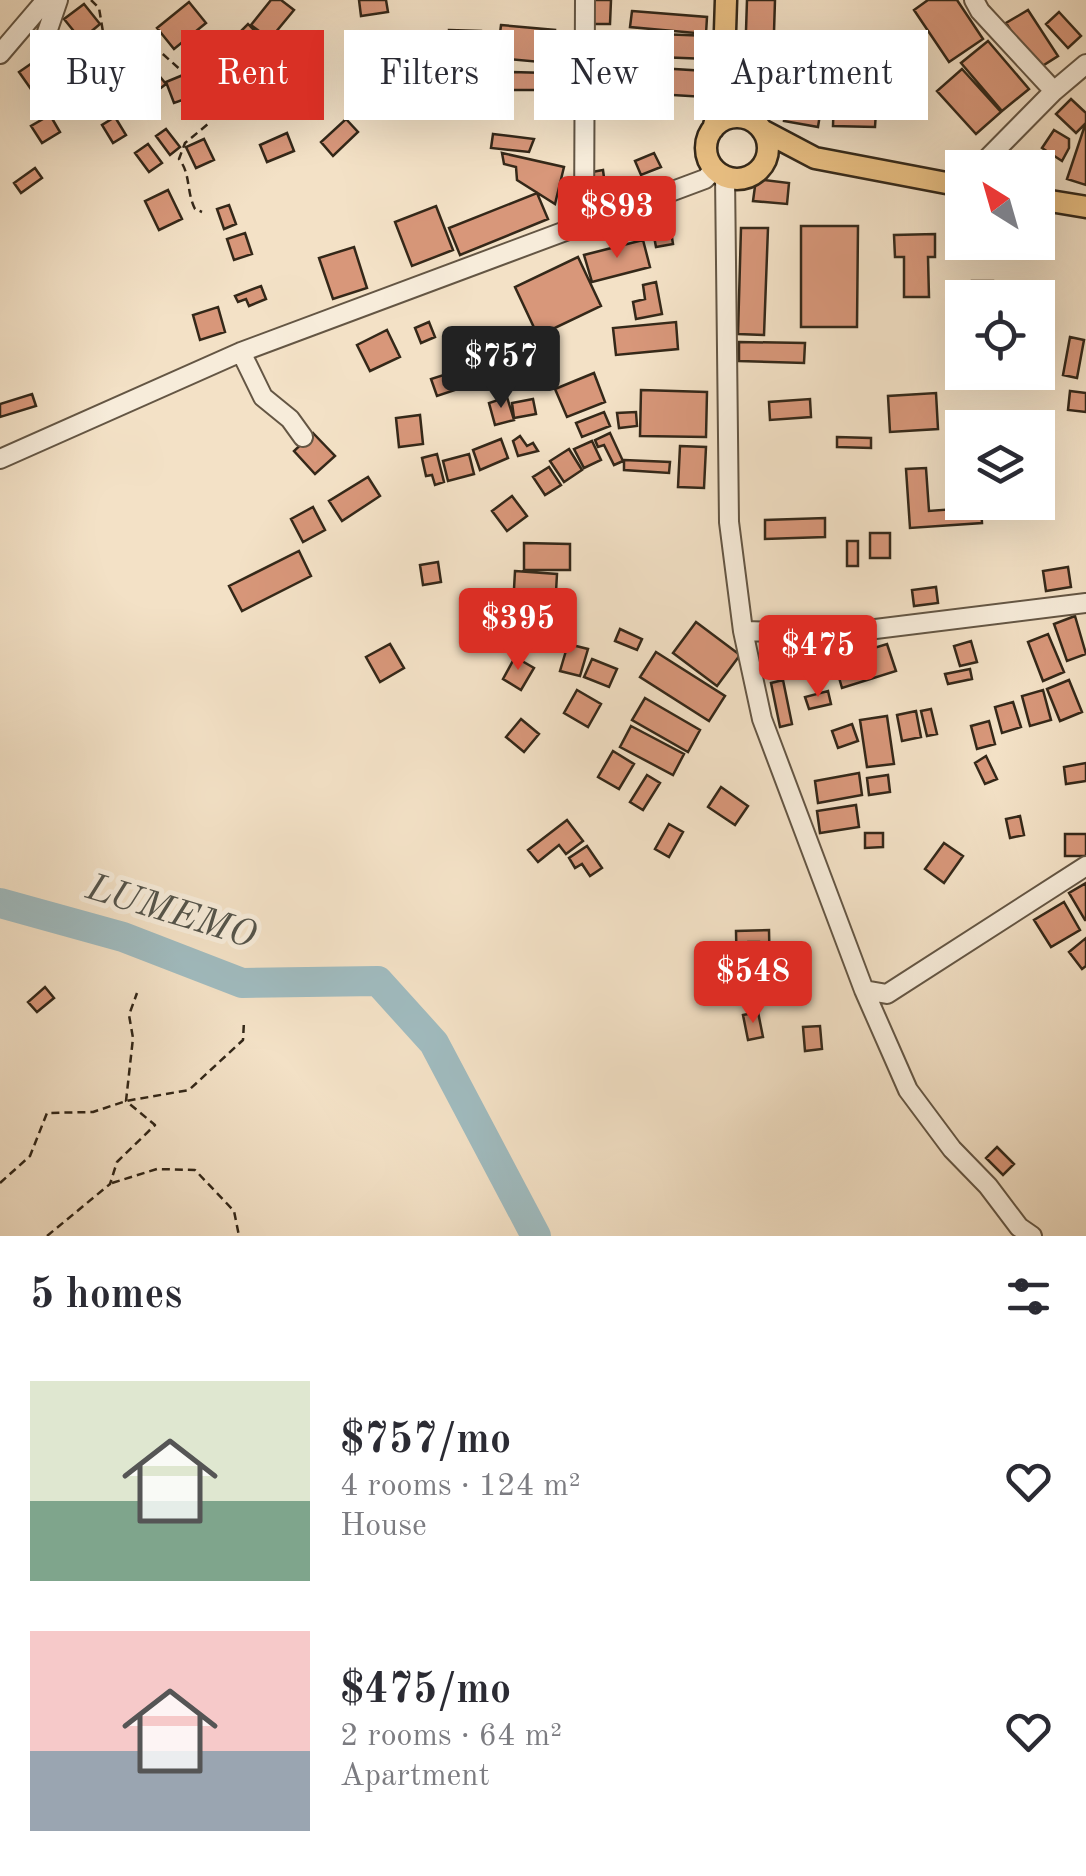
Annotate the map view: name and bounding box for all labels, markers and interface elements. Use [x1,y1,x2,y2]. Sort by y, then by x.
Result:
chip: Buy [30,30,161,120]
chip: Rent [181,30,324,120]
chip: Filters [344,30,514,120]
chip: New [534,30,674,120]
chip: Apartment [694,30,928,120]
north arrow [945,150,1055,260]
map controls [945,150,1055,520]
pin: $893 [558,176,676,261]
text: $893 [580,192,654,224]
button: locate [945,280,1055,390]
pin: $757 [442,326,560,411]
text: $757 [464,342,538,374]
button: layers [945,410,1055,520]
pin: $395 [459,588,577,673]
text: $395 [481,604,555,636]
pin: $475 [759,615,877,700]
text: $475 [781,631,855,663]
water label: LUMEMO [81,869,260,957]
pin: $548 [694,941,812,1026]
text: $548 [716,957,790,989]
icon: filters [1001,1269,1056,1324]
text: 5 homes [30,1275,182,1317]
text: $757/mo [340,1420,511,1462]
icon: home [110,1421,230,1541]
icon: heart [1001,1454,1056,1509]
text: 4 rooms · 124 m² [340,1471,581,1503]
text: House [340,1511,427,1543]
text: $475/mo [340,1670,511,1712]
icon: home [110,1671,230,1791]
icon: heart [1001,1704,1056,1759]
text: 2 rooms · 64 m² [340,1721,562,1753]
text: Apartment [340,1761,490,1793]

